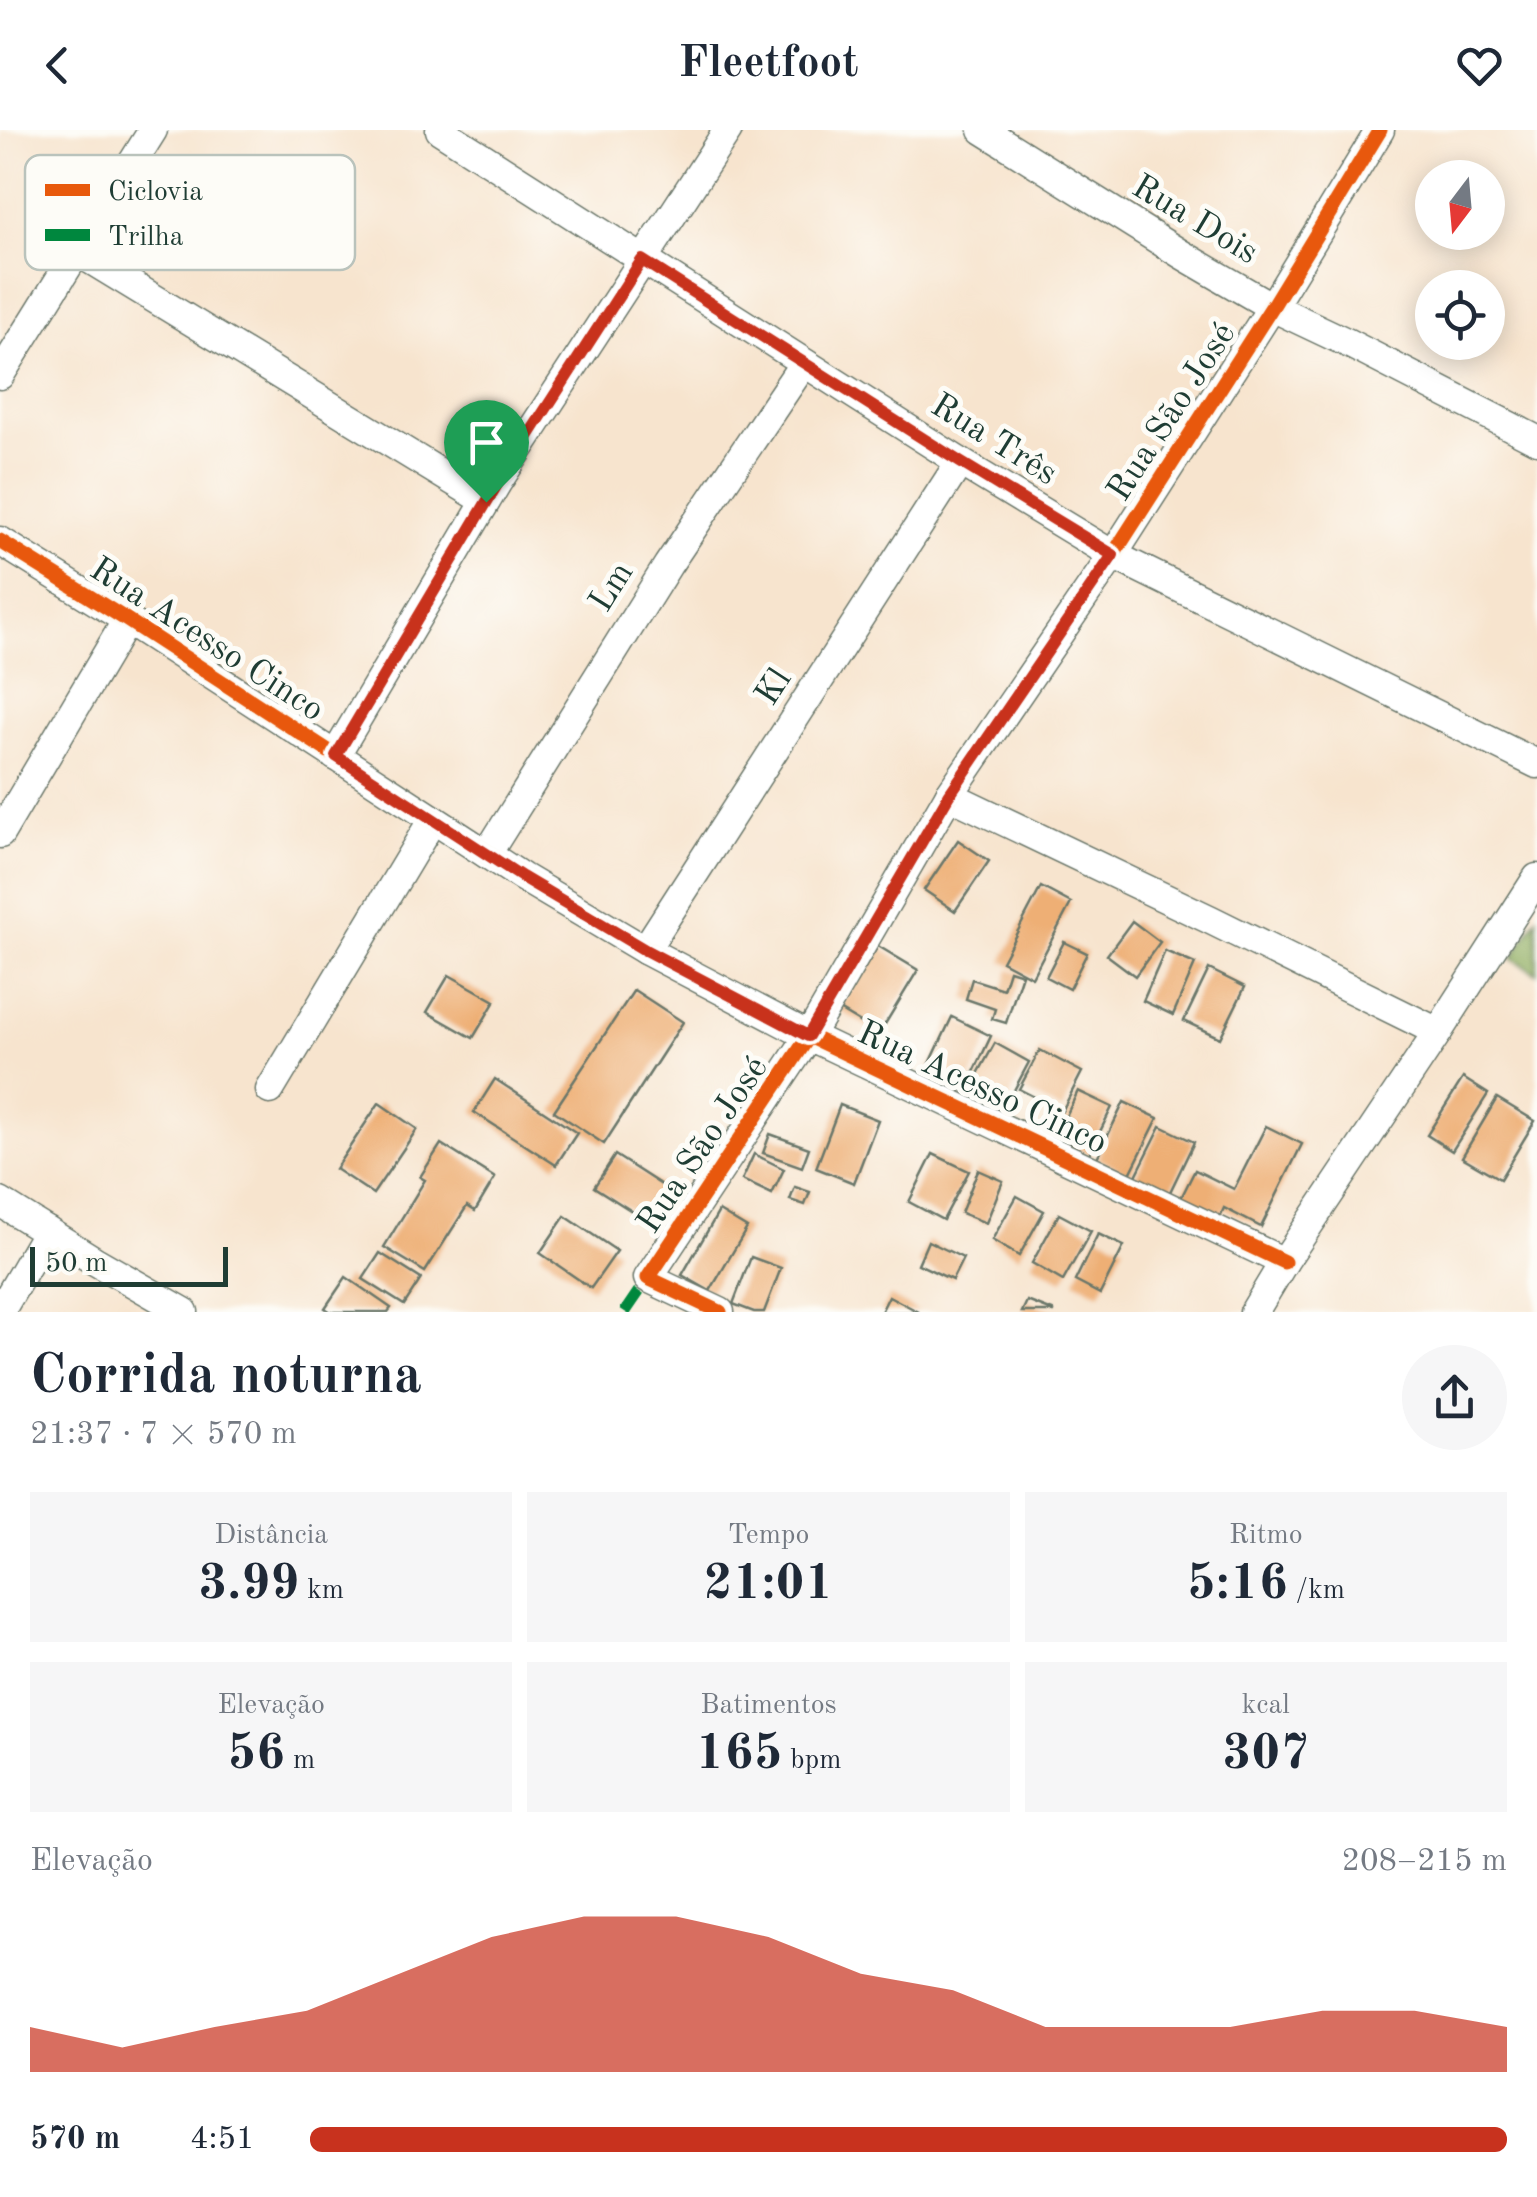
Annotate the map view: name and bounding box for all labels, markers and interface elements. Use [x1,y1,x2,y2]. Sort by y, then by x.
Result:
icon: back [30,38,85,93]
icon: heart [1452,38,1507,93]
text: Fleetfoot [678,42,859,87]
legend [25,155,355,270]
north arrow [1415,160,1505,250]
map controls [1415,160,1505,360]
street label: Rua Dois [1126,169,1264,271]
text: Ciclovia [108,179,203,207]
text: Trilha [108,224,184,252]
button: locate [1415,270,1505,360]
street label: Rua São José [1102,317,1242,508]
street label: Rua Três [924,388,1063,492]
pin [444,400,529,503]
icon: arrive [459,415,514,470]
street label: Rua Acesso Cinco [84,552,330,729]
street label: Lm [584,556,641,618]
street label: Kl [750,663,799,712]
street label: Rua Acesso Cinco [852,1015,1112,1161]
street label: Rua São José [631,1051,775,1240]
scale bar [30,1242,228,1286]
text: 50 m [45,1250,108,1278]
button: share [1402,1345,1507,1450]
text: Corrida noturna [30,1350,422,1405]
text: 21:37 · 7 × 570 m [30,1419,297,1451]
text: Distância [214,1522,328,1550]
text: Tempo [728,1522,809,1550]
text: Ritmo [1229,1522,1303,1550]
text: 3.99 [198,1560,299,1610]
text: 21:01 [703,1560,833,1610]
text: 5:16 [1187,1560,1288,1610]
text: km [299,1577,344,1605]
text: /km [1288,1577,1345,1605]
text: Elevação [217,1692,325,1720]
text: Batimentos [700,1692,837,1720]
text: kcal [1242,1692,1290,1720]
text: 56 [227,1730,285,1780]
text: 165 [696,1730,783,1780]
text: 307 [1222,1730,1309,1780]
text: m [285,1747,315,1775]
text: bpm [783,1747,841,1775]
text: Elevação [30,1846,153,1878]
text: 208–215 m [1341,1846,1507,1878]
text: 570 m [30,2124,120,2156]
text: 4:51 [190,2124,255,2156]

